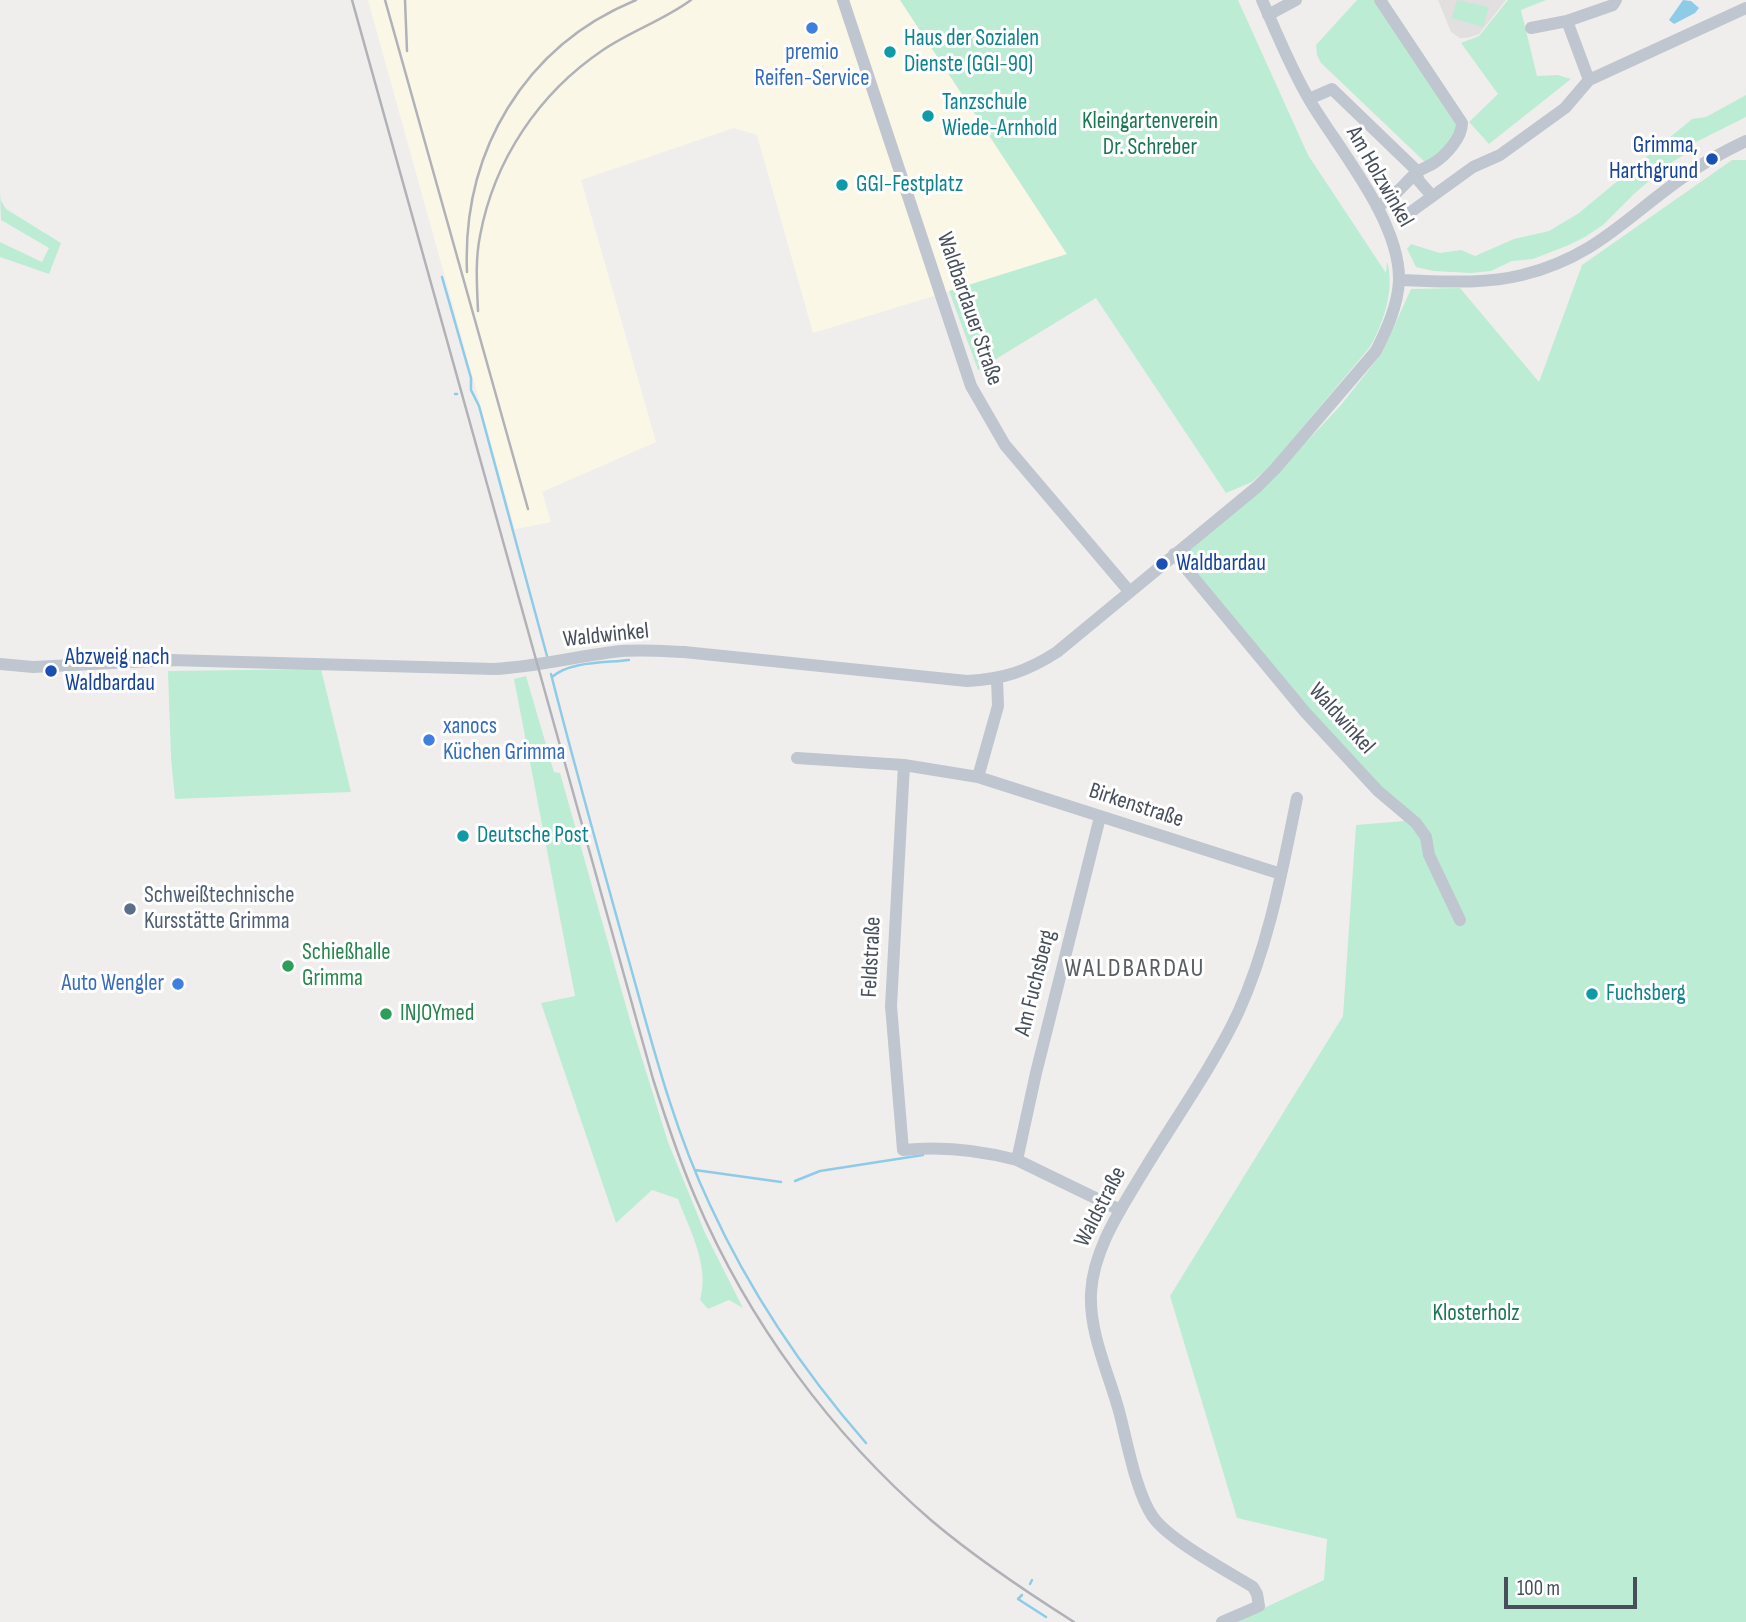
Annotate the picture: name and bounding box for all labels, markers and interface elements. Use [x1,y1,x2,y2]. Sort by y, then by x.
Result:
marker: premio Reifen-Service [804,20,820,36]
place label: Haus der Sozialen Dienste (GGI-90) [904,25,1039,79]
place label: premio Reifen-Service [755,39,869,93]
marker: Haus der Sozialen Dienste (GGI-90) [882,44,898,60]
place label: Tanzschule Wiede-Arnhold [942,89,1057,143]
marker: Tanzschule Wiede-Arnhold [920,108,936,124]
park label: Kleingartenverein Dr. Schreber [1082,108,1218,162]
street label: Am Holzwinkel [1339,122,1419,232]
place label: Grimma, Harthgrund [1609,132,1698,186]
marker: Grimma, Harthgrund [1704,151,1720,167]
place label: GGI-Festplatz [856,171,963,199]
marker: GGI-Festplatz [834,177,850,193]
street label: Waldbardauer Straße [930,229,1008,389]
place label: Waldbardau [1176,550,1266,578]
marker: Waldbardau [1154,556,1170,572]
street label: Waldwinkel [562,618,650,654]
place label: Abzweig nach Waldbardau [65,644,170,698]
marker: Abzweig nach Waldbardau [43,663,59,679]
street label: Waldwinkel [1302,678,1380,760]
place label: xanocs Küchen Grimma [443,713,565,767]
marker: xanocs Küchen Grimma [421,732,437,748]
street label: Birkenstraße [1085,778,1187,834]
place label: Deutsche Post [477,822,589,850]
marker: Deutsche Post [455,828,471,844]
place label: Schweißtechnische Kursstätte Grimma [144,882,294,936]
marker: Schweißtechnische Kursstätte Grimma [122,901,138,917]
street label: Feldstraße [856,916,888,998]
street label: Am Fuchsberg [1010,927,1062,1039]
place label: Schießhalle Grimma [302,939,391,993]
district label: WALDBARDAU [1066,953,1204,985]
marker: Schießhalle Grimma [280,958,296,974]
place label: Auto Wengler [62,970,164,998]
marker: Auto Wengler [170,976,186,992]
place label: Fuchsberg [1606,980,1686,1008]
marker: Fuchsberg [1584,986,1600,1002]
place label: INJOYmed [400,1000,474,1028]
marker: INJOYmed [378,1006,394,1022]
street label: Waldstraße [1069,1162,1133,1252]
park label: Klosterholz [1432,1300,1520,1328]
scale bar [1508,1562,1641,1606]
text: 100 m [1517,1576,1560,1601]

